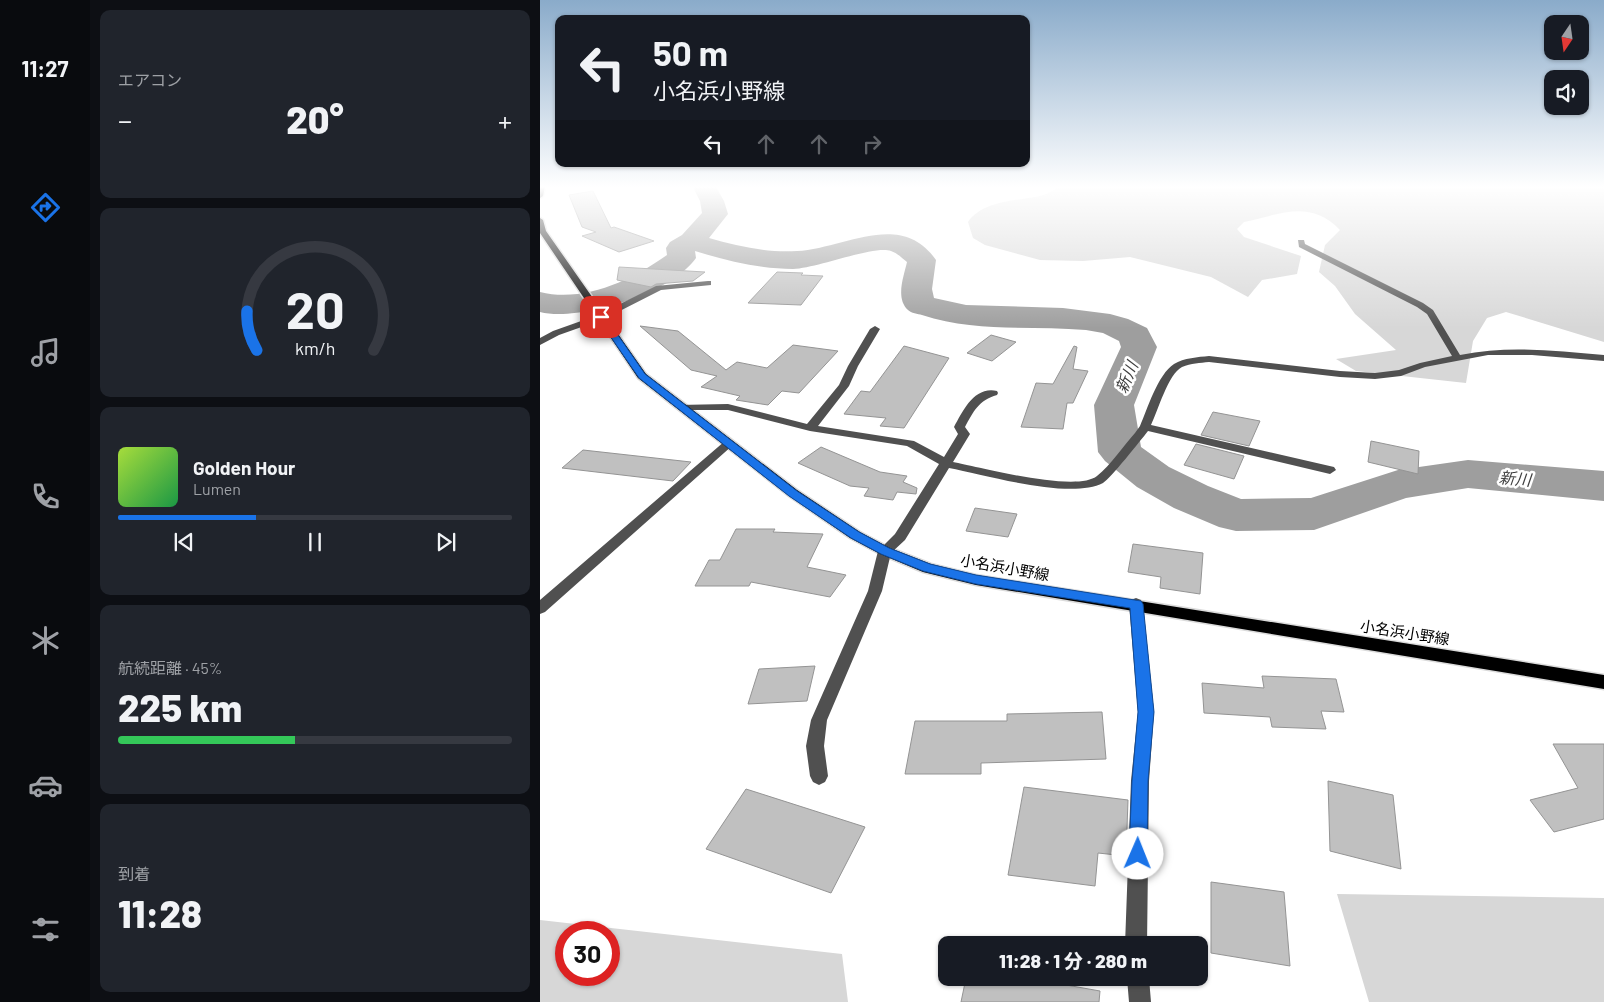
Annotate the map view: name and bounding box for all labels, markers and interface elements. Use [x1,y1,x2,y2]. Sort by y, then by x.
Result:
north arrow [1544,15,1589,60]
map controls [1544,15,1589,115]
text: 50 m [653,31,728,73]
icon: left [570,35,635,100]
text: 11:27 [22,55,68,81]
text: エアコン [118,70,182,89]
button: sound [1544,70,1589,115]
text: 小名浜小野線 [653,77,785,103]
text: 20° [286,96,344,142]
text: − [118,103,132,137]
text: + [498,103,512,137]
icon: left [699,130,727,158]
icon: ahead [752,130,780,158]
icon: ahead [805,130,833,158]
icon: right [858,130,886,158]
icon: directions [28,190,63,225]
text: 20 [286,277,344,339]
pin [580,296,622,338]
icon: arrive [587,303,615,331]
icon: music [28,335,63,370]
text: km/h [295,337,335,359]
water label: 新川 [1111,357,1142,395]
text: Golden Hour [193,456,295,479]
water label: 新川 [1498,467,1534,489]
icon: phone [28,479,63,514]
text: Lumen [193,479,241,498]
icon: previous [170,528,198,556]
icon: pause [301,528,329,556]
icon: next [432,528,460,556]
street label: 小名浜小野線 [959,550,1051,584]
street label: 小名浜小野線 [1359,616,1451,648]
icon: climate [28,623,63,658]
text: 航続距離 · 45% [118,658,222,677]
text: 225 km [118,684,242,730]
icon: car [28,768,63,803]
position arrow [1111,827,1163,879]
text: 到着 [118,864,150,883]
text: 11:28 [118,890,202,936]
icon: filters [28,912,63,947]
speed limit sign: 30 [555,921,620,986]
text: 11:28 · 1 分 · 280 m [999,949,1147,972]

